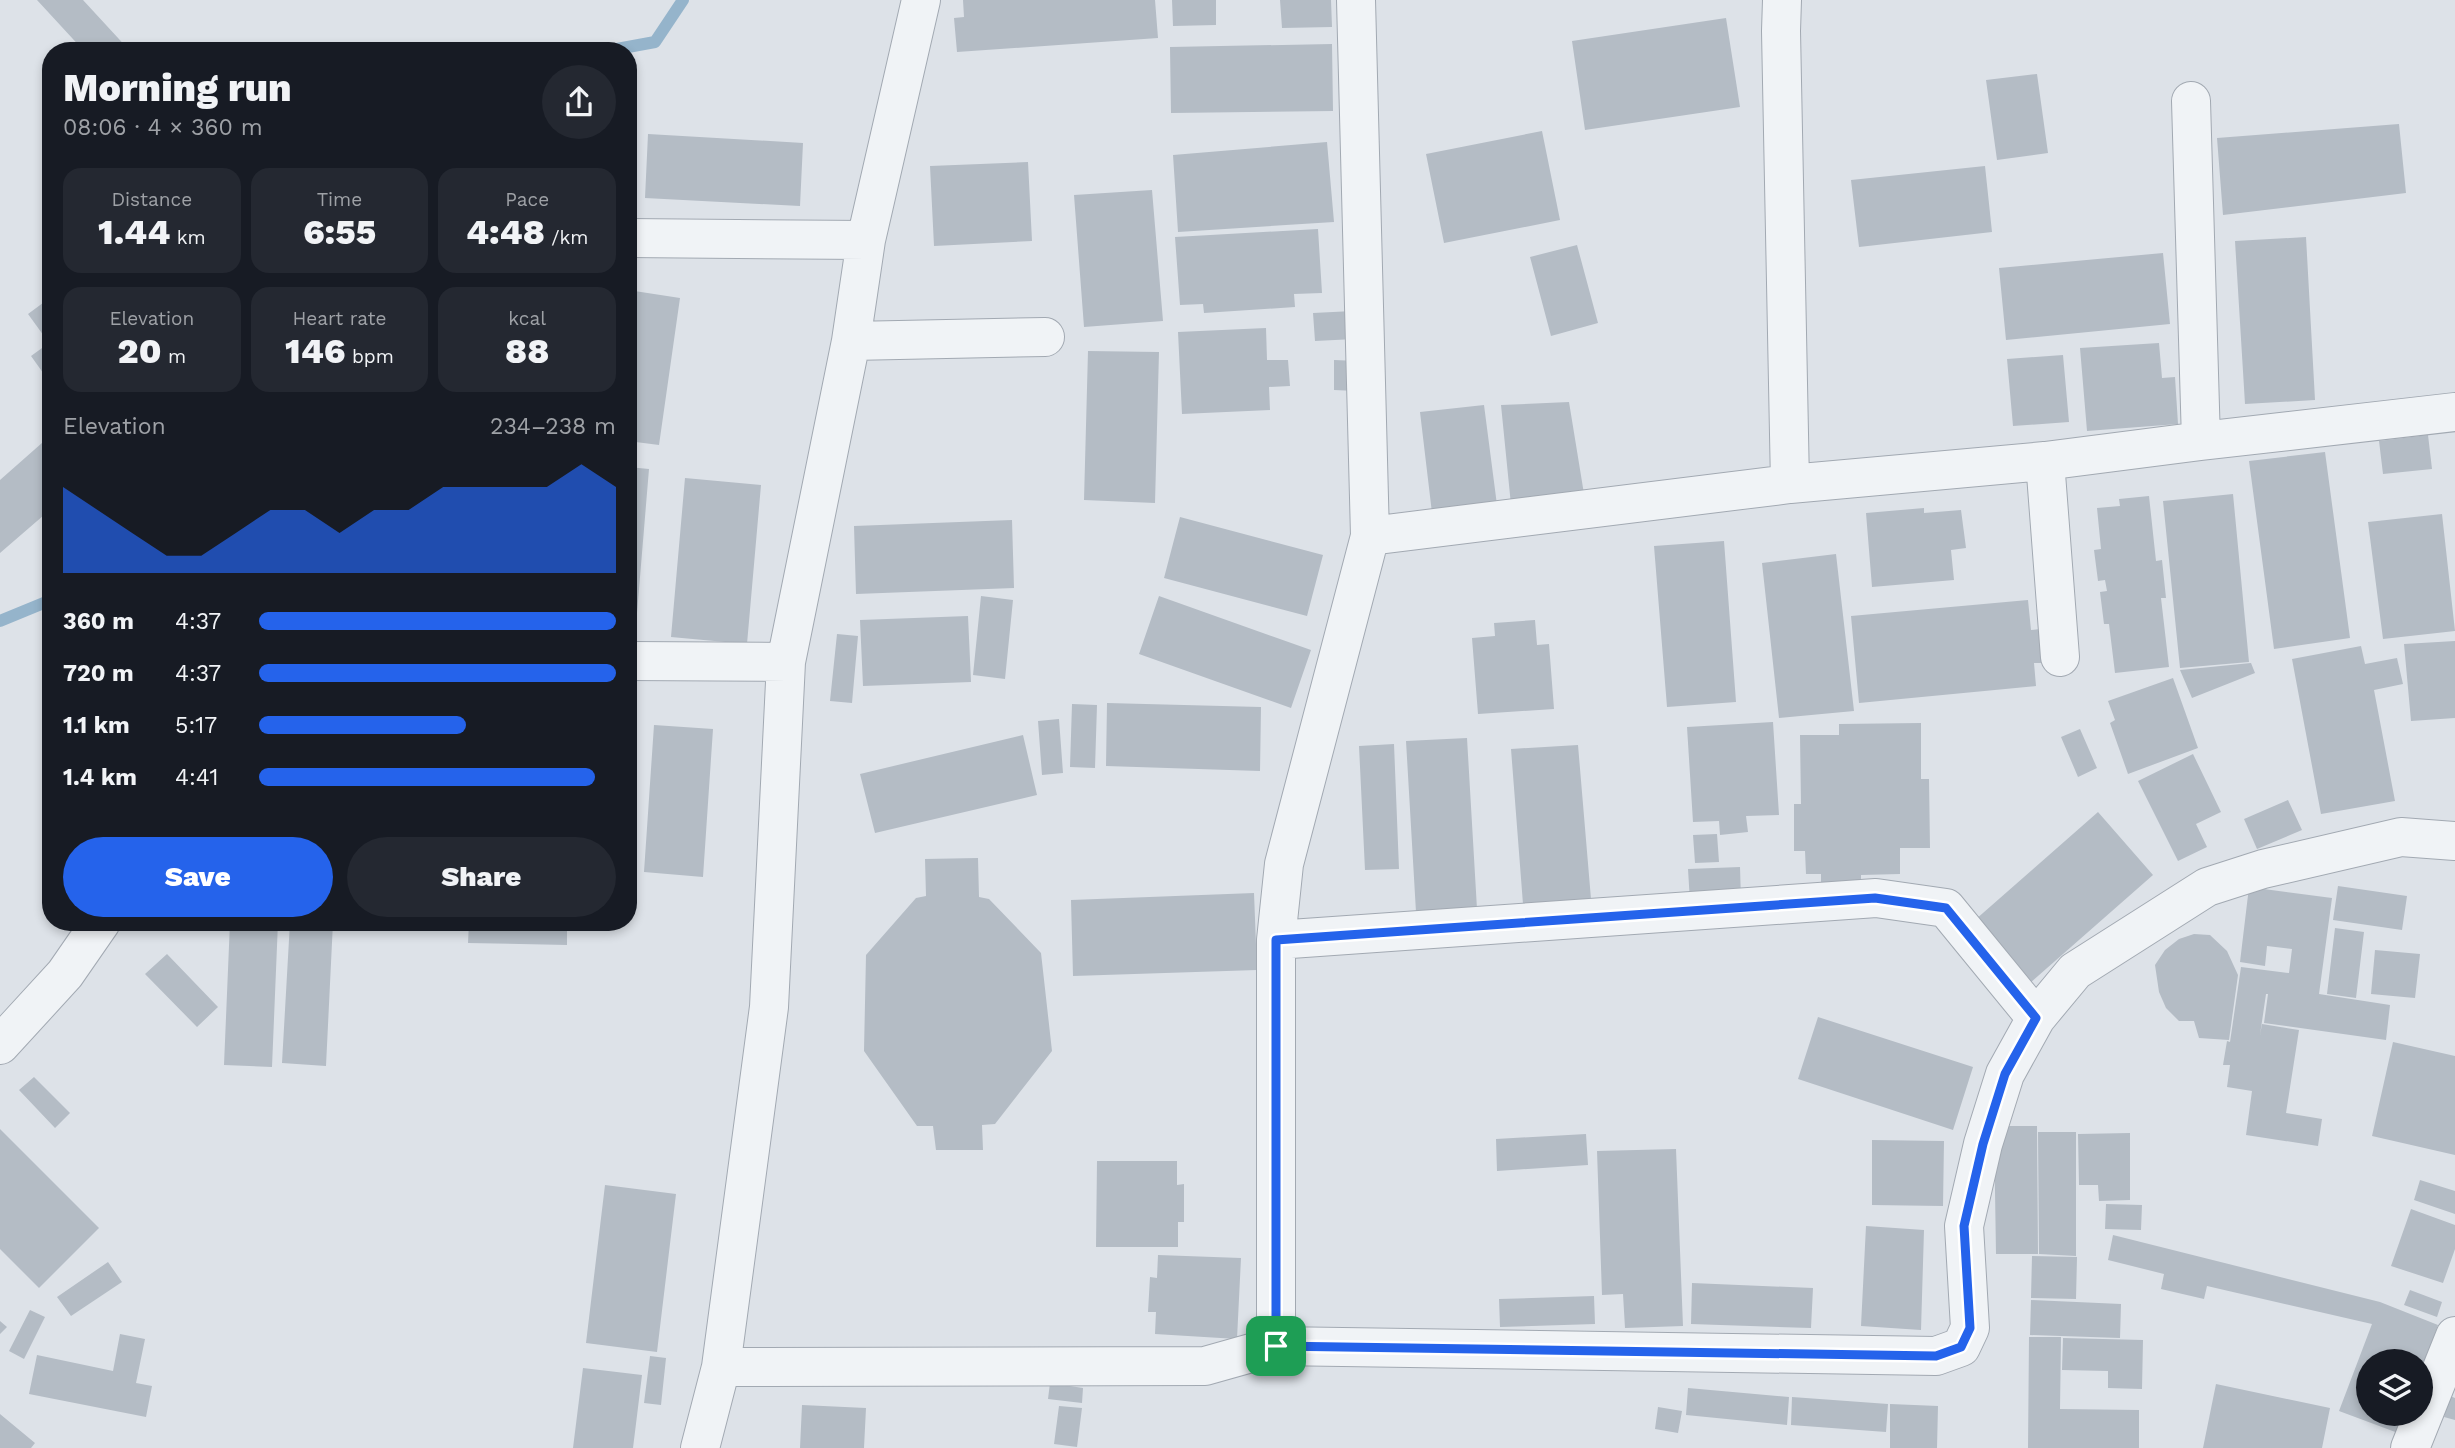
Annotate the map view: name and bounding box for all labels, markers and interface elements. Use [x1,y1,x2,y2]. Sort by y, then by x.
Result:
button: share [542,65,616,139]
text: Morning run [63,66,292,110]
text: 08:06 · 4 × 360 m [63,114,263,141]
text: Distance [111,188,192,211]
text: Time [317,188,362,211]
text: Pace [505,188,549,211]
text: 1.44 [98,211,170,253]
text: 6:55 [303,211,376,253]
text: 4:48 [466,211,545,253]
text: km [170,226,206,249]
text: /km [545,226,588,249]
text: Elevation [109,307,194,330]
text: Heart rate [293,307,386,330]
text: kcal [508,307,546,330]
text: 20 [118,330,161,372]
text: 146 [285,330,345,372]
text: 88 [505,330,549,372]
text: m [161,345,186,368]
text: bpm [345,345,394,368]
text: Elevation [63,413,166,440]
text: 234–238 m [490,413,616,440]
text: 360 m [63,608,134,635]
text: 4:37 [175,608,221,635]
text: 720 m [63,660,134,687]
text: 4:37 [175,660,221,687]
text: 1.1 km [63,712,130,739]
text: 5:17 [175,712,217,739]
text: 1.4 km [63,764,137,791]
text: 4:41 [175,764,219,791]
button: Save [63,837,333,917]
button: Share [347,837,616,917]
pin [1246,1316,1306,1376]
icon: arrive [1257,1327,1295,1365]
map controls [2356,1349,2433,1426]
button: layers [2356,1349,2433,1426]

